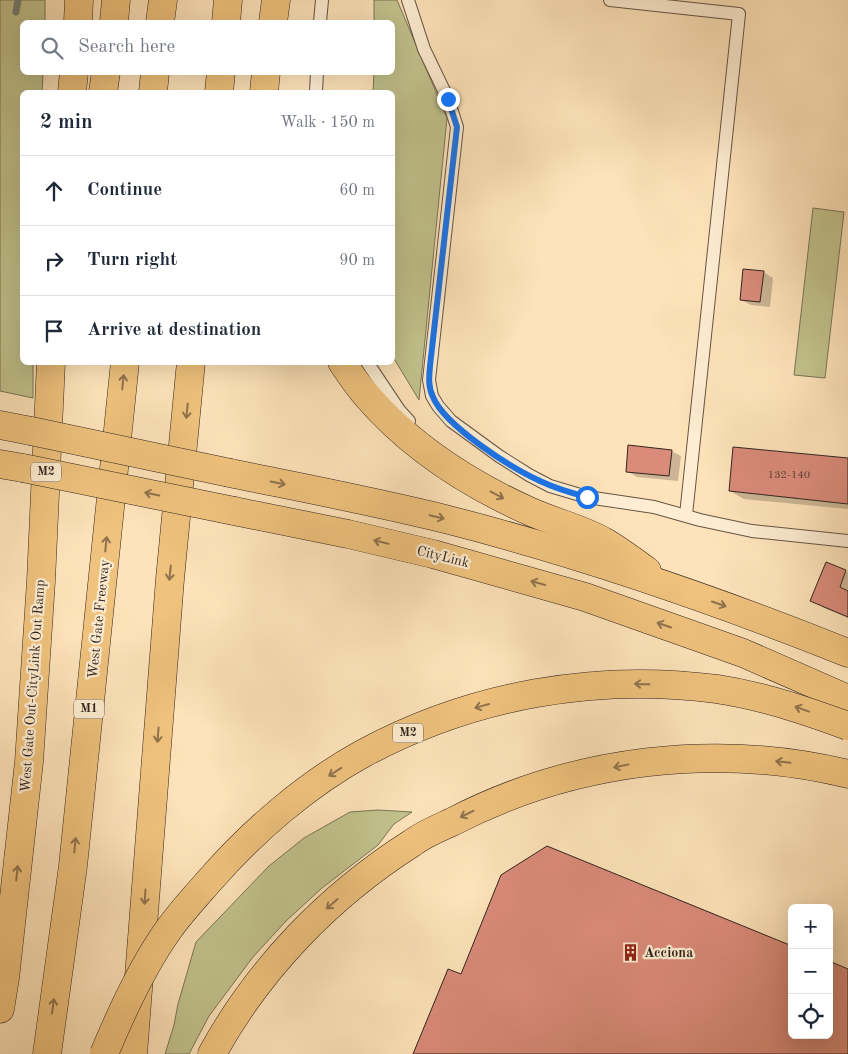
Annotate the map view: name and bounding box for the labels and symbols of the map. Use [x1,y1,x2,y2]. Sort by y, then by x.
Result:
route end [437,88,460,111]
one-way arrow [118,374,128,390]
one-way arrow [182,403,191,419]
road number: M2 [31,462,61,482]
house number: 132-140 [768,470,810,481]
one-way arrow [270,479,286,488]
route start [576,486,599,509]
one-way arrow [144,489,160,499]
one-way arrow [489,490,504,500]
one-way arrow [428,513,444,523]
one-way arrow [102,536,111,552]
one-way arrow [373,537,389,546]
street label: CityLink [415,544,471,570]
street label: West Gate Freeway [86,558,112,679]
one-way arrow [165,564,175,580]
one-way arrow [530,578,546,588]
street label: West Gate Out-CityLink Out Ramp [19,579,47,793]
one-way arrow [710,600,726,610]
one-way arrow [657,620,672,629]
one-way arrow [635,679,651,689]
road number: M1 [74,700,104,719]
one-way arrow [474,701,490,711]
one-way arrow [795,704,810,713]
road number: M2 [393,724,423,742]
one-way arrow [153,726,162,742]
one-way arrow [775,757,791,767]
one-way arrow [613,762,629,771]
one-way arrow [328,767,342,777]
one-way arrow [460,810,475,820]
one-way arrow [70,837,80,853]
one-way arrow [12,866,22,882]
one-way arrow [141,888,150,904]
one-way arrow [326,898,339,909]
building icon: Acciona [620,943,640,963]
place label: Acciona [644,946,693,960]
one-way arrow [49,998,59,1014]

